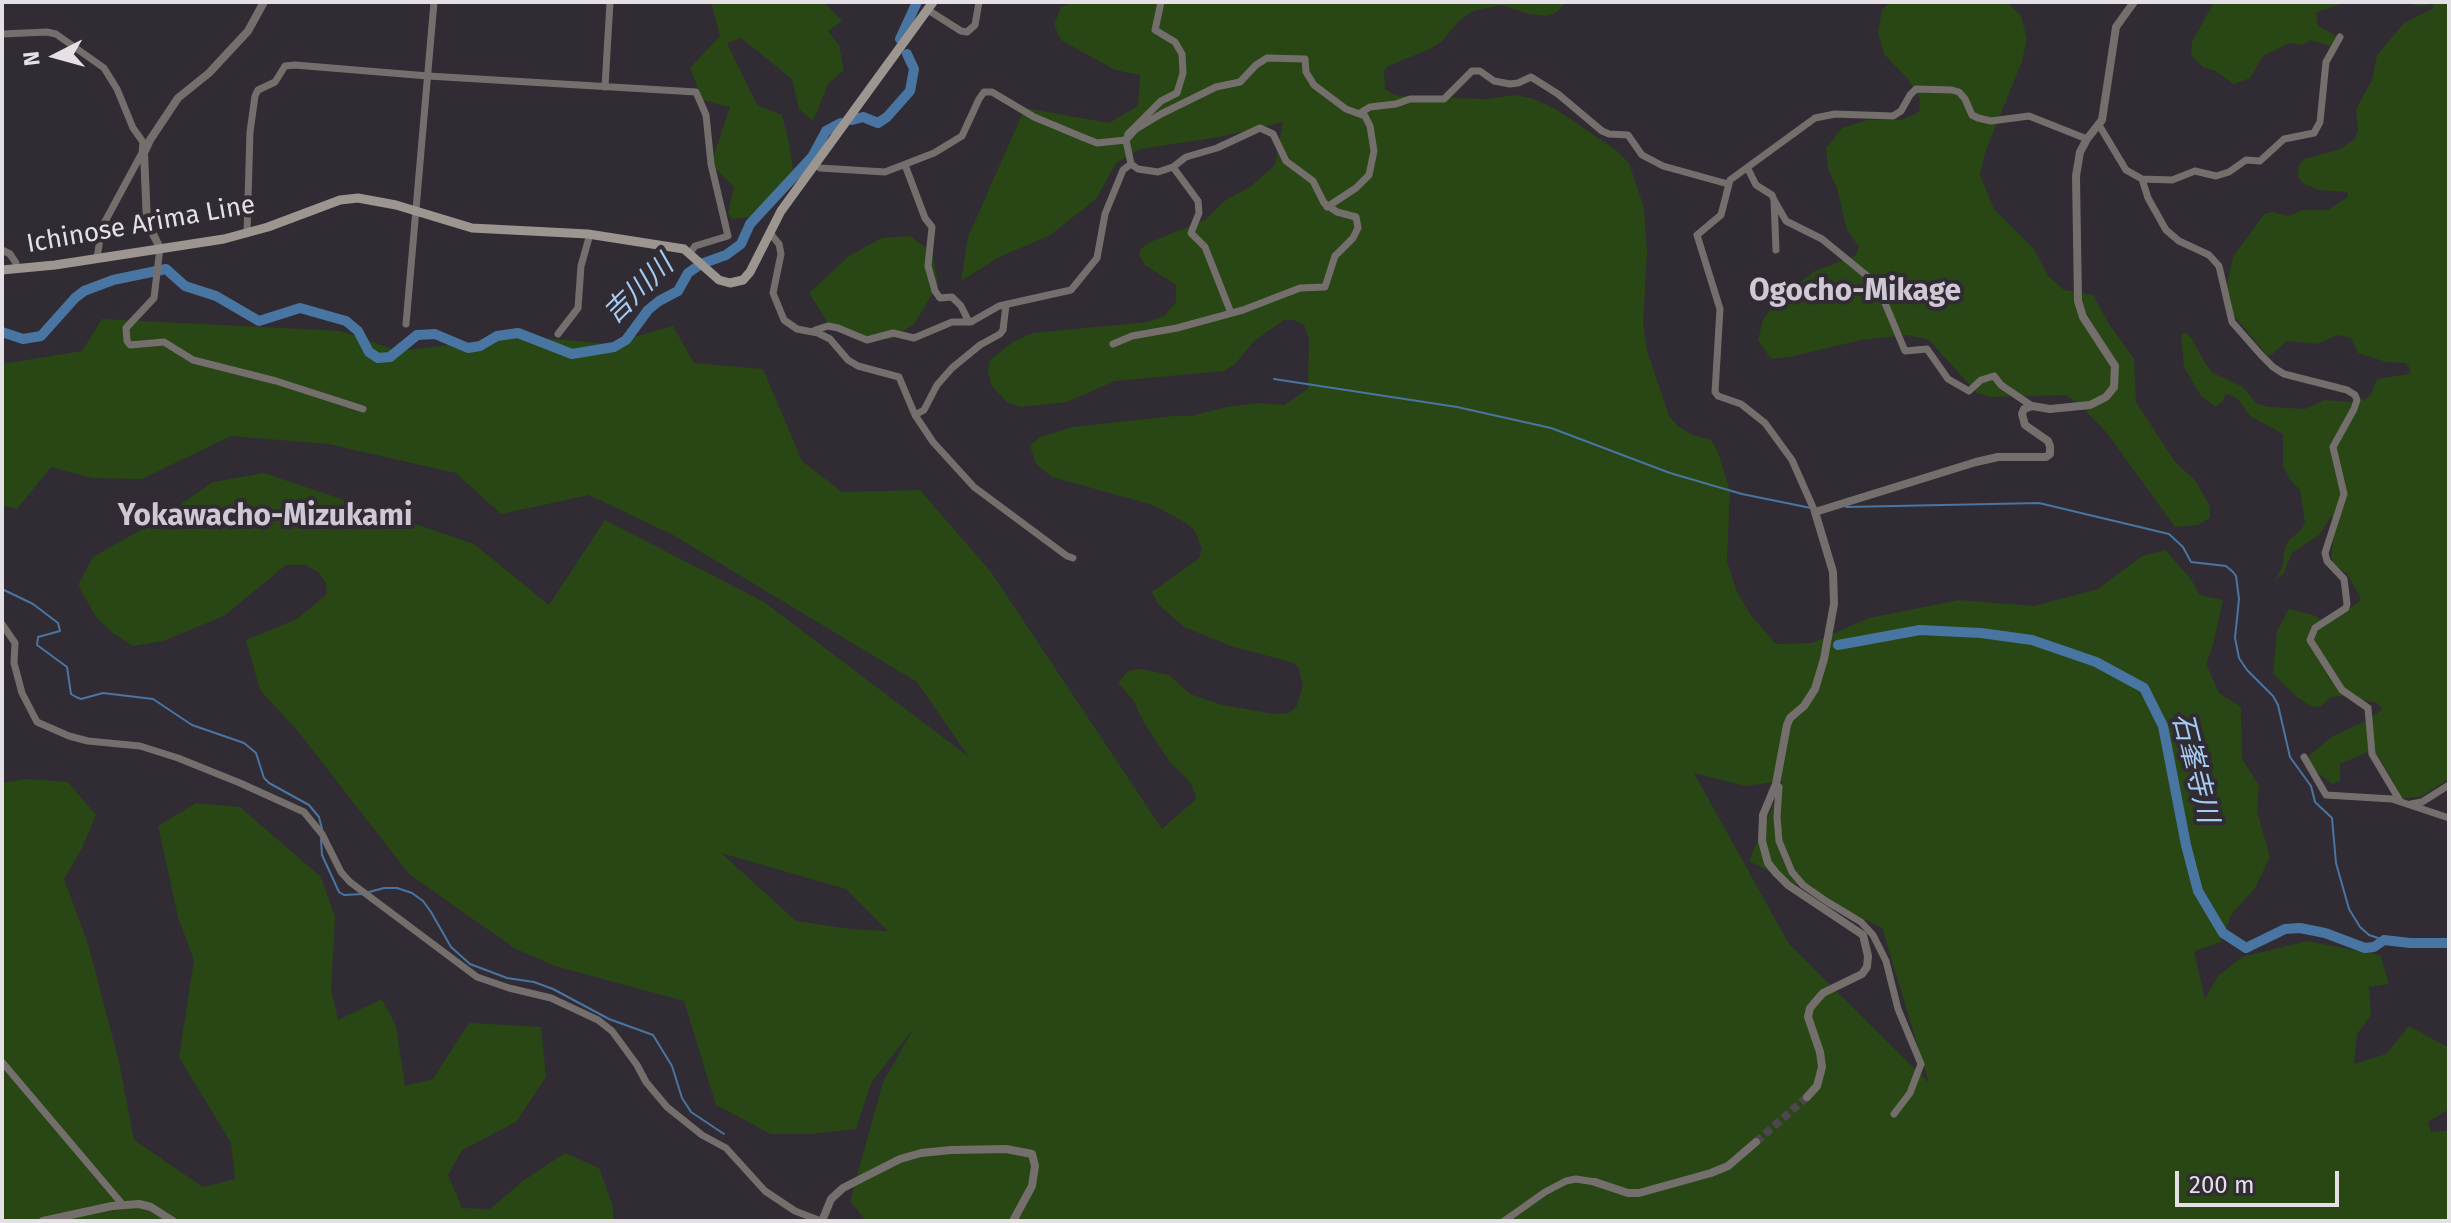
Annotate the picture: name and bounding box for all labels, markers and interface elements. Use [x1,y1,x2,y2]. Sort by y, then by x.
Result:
north arrow [16,16,96,96]
text: N [17,50,46,67]
street label: Ichinose Arima Line [24,190,258,260]
water label: 吉川川 [597,249,681,331]
district label: Ogocho-Mikage [1749,274,1961,310]
district label: Yokawacho-Mizukami [118,499,412,535]
water label: 石峯寺川 [2164,710,2224,826]
scale bar [2179,1155,2343,1205]
text: 200 m [2189,1171,2255,1199]

